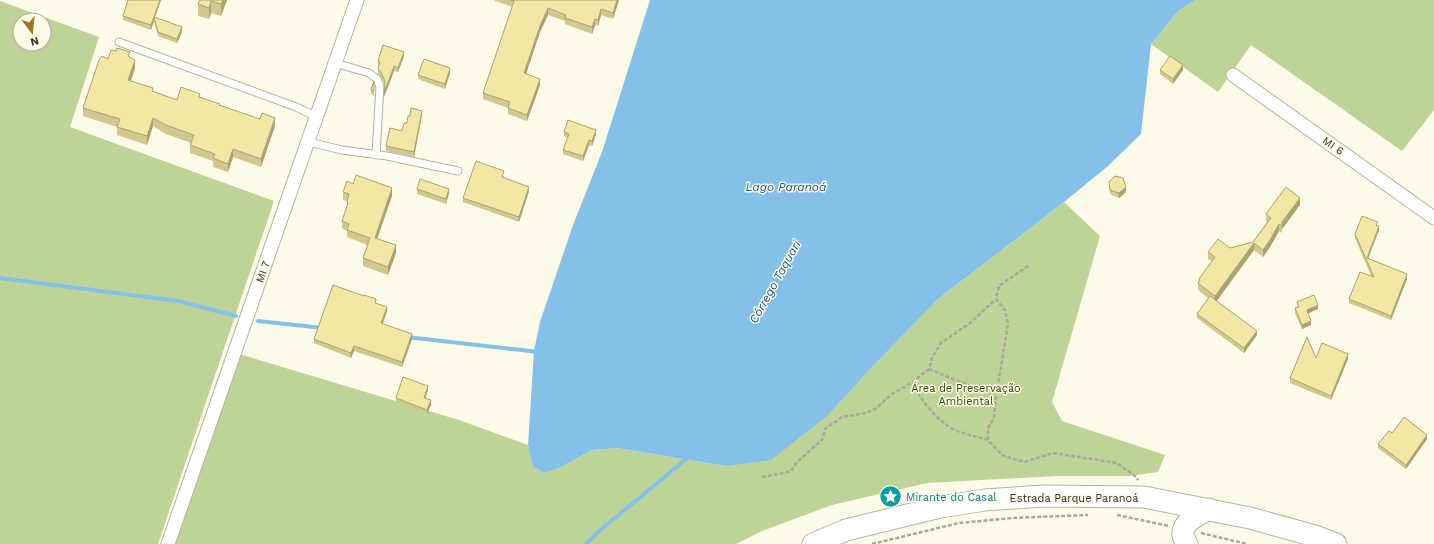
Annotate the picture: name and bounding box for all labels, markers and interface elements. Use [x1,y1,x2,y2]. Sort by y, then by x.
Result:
north arrow [12,12,52,52]
text: N [29,34,40,49]
street label: MI 6 [1320,134,1346,158]
water label: Lago Paranoá [746,180,827,194]
water label: Córrego Taquari [746,237,804,326]
street label: MI 7 [253,259,273,285]
park label: Área de Preservação Ambiental [911,381,1021,408]
place icon: Mirante do Casal [877,484,903,510]
place label: Mirante do Casal [906,491,997,504]
street label: Estrada Parque Paranoá [1010,492,1138,505]

